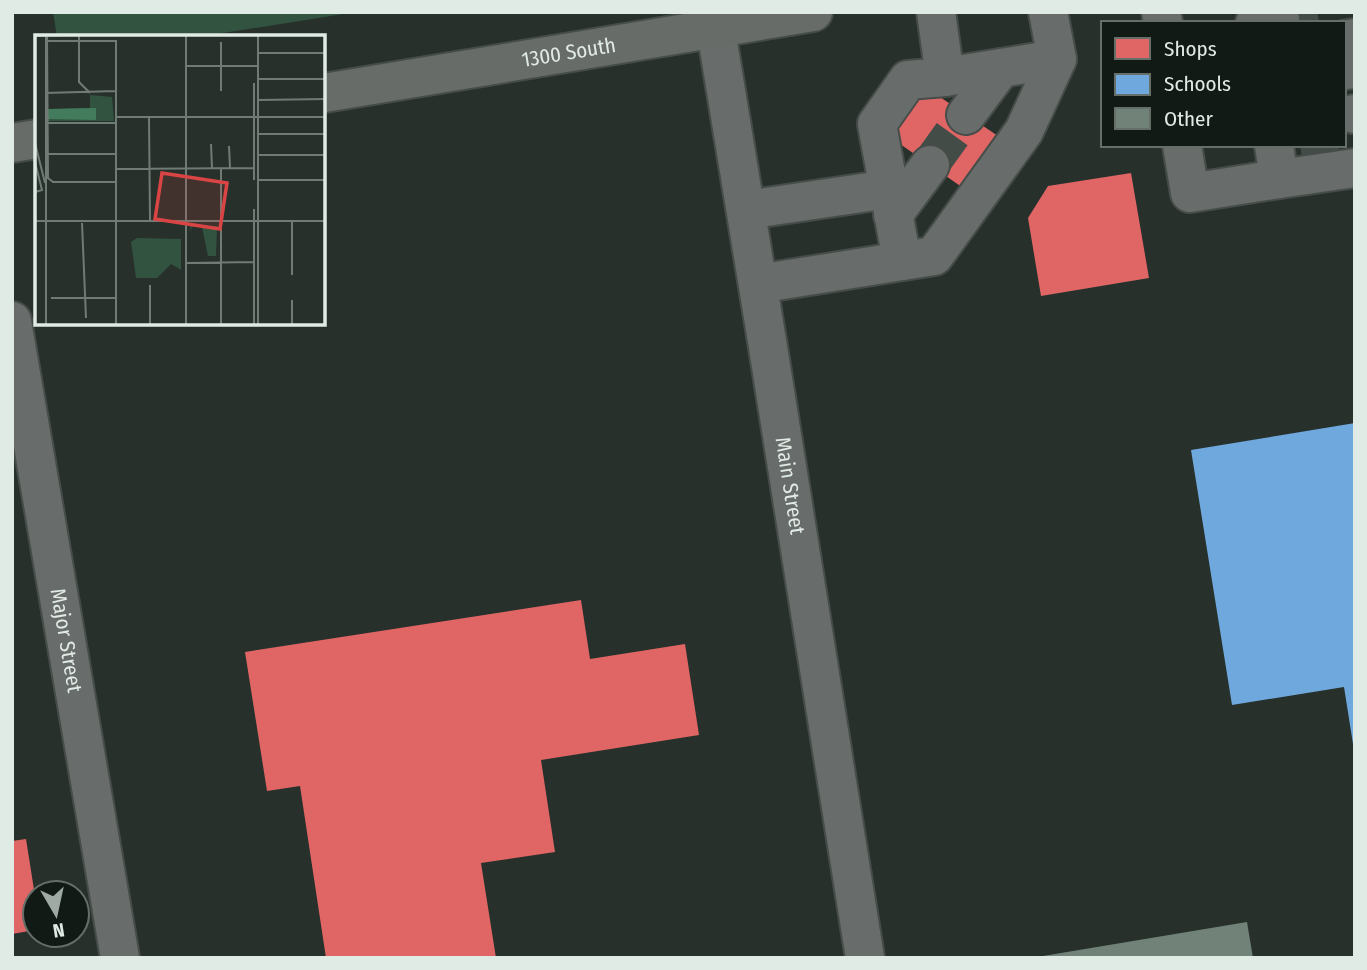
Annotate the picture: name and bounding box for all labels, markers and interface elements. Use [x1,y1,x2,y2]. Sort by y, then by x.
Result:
legend [1101,21,1346,147]
street label: 1300 South [520,32,618,73]
inset map [35,35,326,326]
text: Shops [1164,36,1217,62]
text: Schools [1164,71,1231,97]
text: Other [1164,106,1213,132]
street label: Main Street [769,435,811,536]
street label: Major Street [45,586,88,695]
north arrow [21,879,91,949]
text: N [51,918,66,943]

